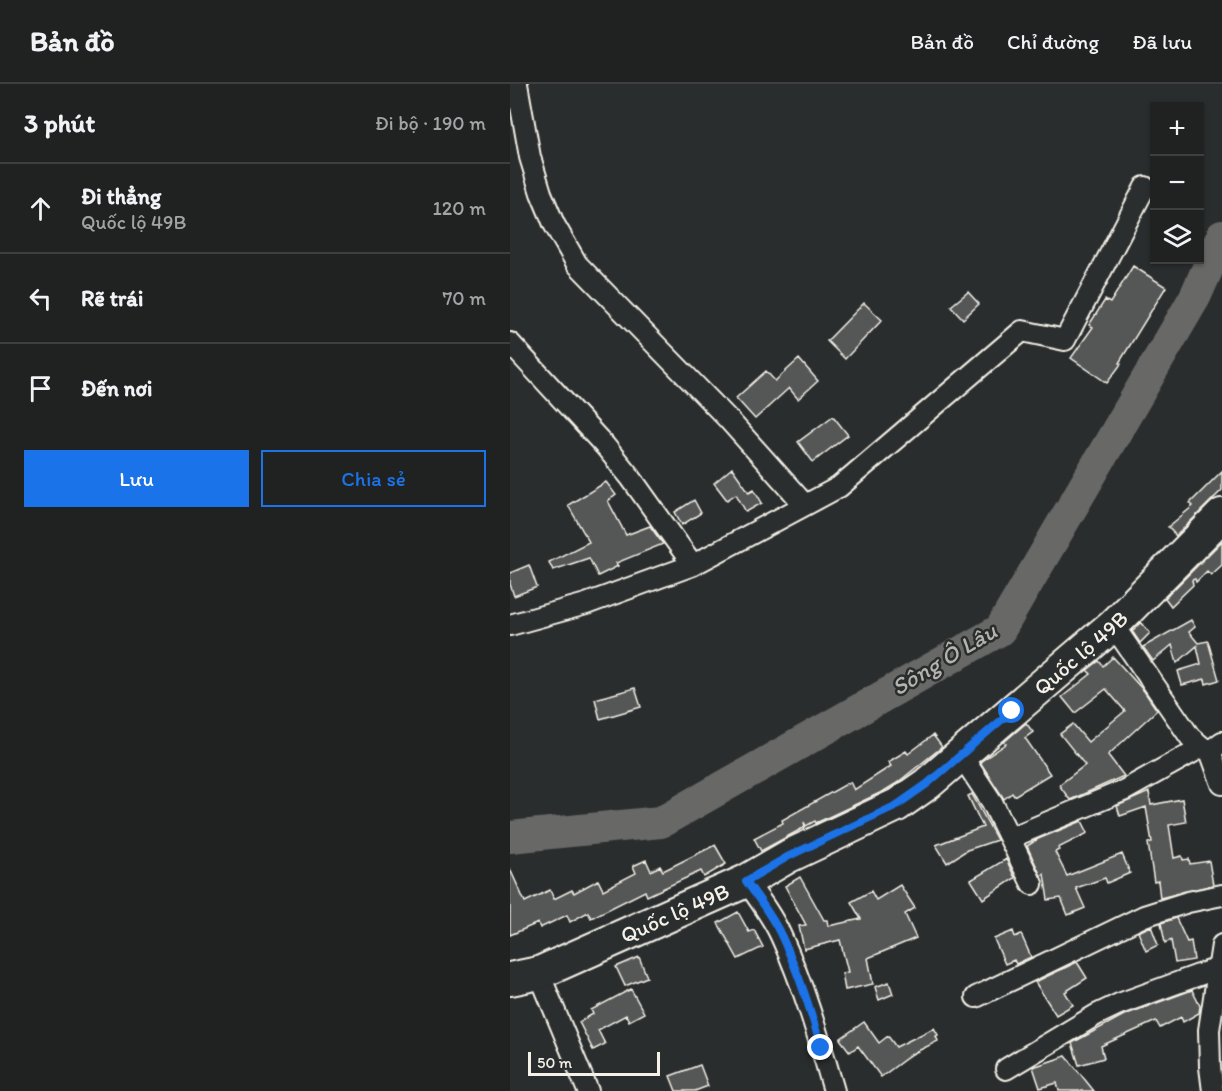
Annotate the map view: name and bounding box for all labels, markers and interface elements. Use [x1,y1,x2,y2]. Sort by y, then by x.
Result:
text: Bản đồ [30,24,115,58]
text: Bản đồ [910,29,974,54]
text: Chỉ đường [1007,29,1099,54]
text: Đã lưu [1132,29,1192,54]
map controls [1150,102,1204,264]
button: + [1150,102,1204,156]
text: 3 phút [24,107,95,139]
text: Đi bộ · 190 m [375,111,486,135]
button: − [1150,156,1204,210]
text: Đi thẳng [81,183,161,210]
icon: ahead [24,192,57,225]
text: 120 m [433,196,486,220]
text: Quốc lộ 49B [81,210,186,234]
button: layers [1150,210,1204,264]
icon: left [24,282,57,315]
text: Rẽ trái [81,285,143,312]
text: 70 m [442,286,486,310]
icon: arrive [24,372,57,405]
text: Đến nơi [81,375,153,402]
button: Lưu [24,450,249,507]
button: Chia sẻ [261,450,486,507]
street label: Quốc lộ 49B [1028,605,1134,701]
water label: Sông Ô Lâu [886,615,1002,701]
route start [998,697,1024,723]
street label: Quốc lộ 49B [616,877,733,949]
route end [807,1034,833,1060]
scale bar [528,1049,660,1076]
text: 50 m [537,1053,572,1072]

